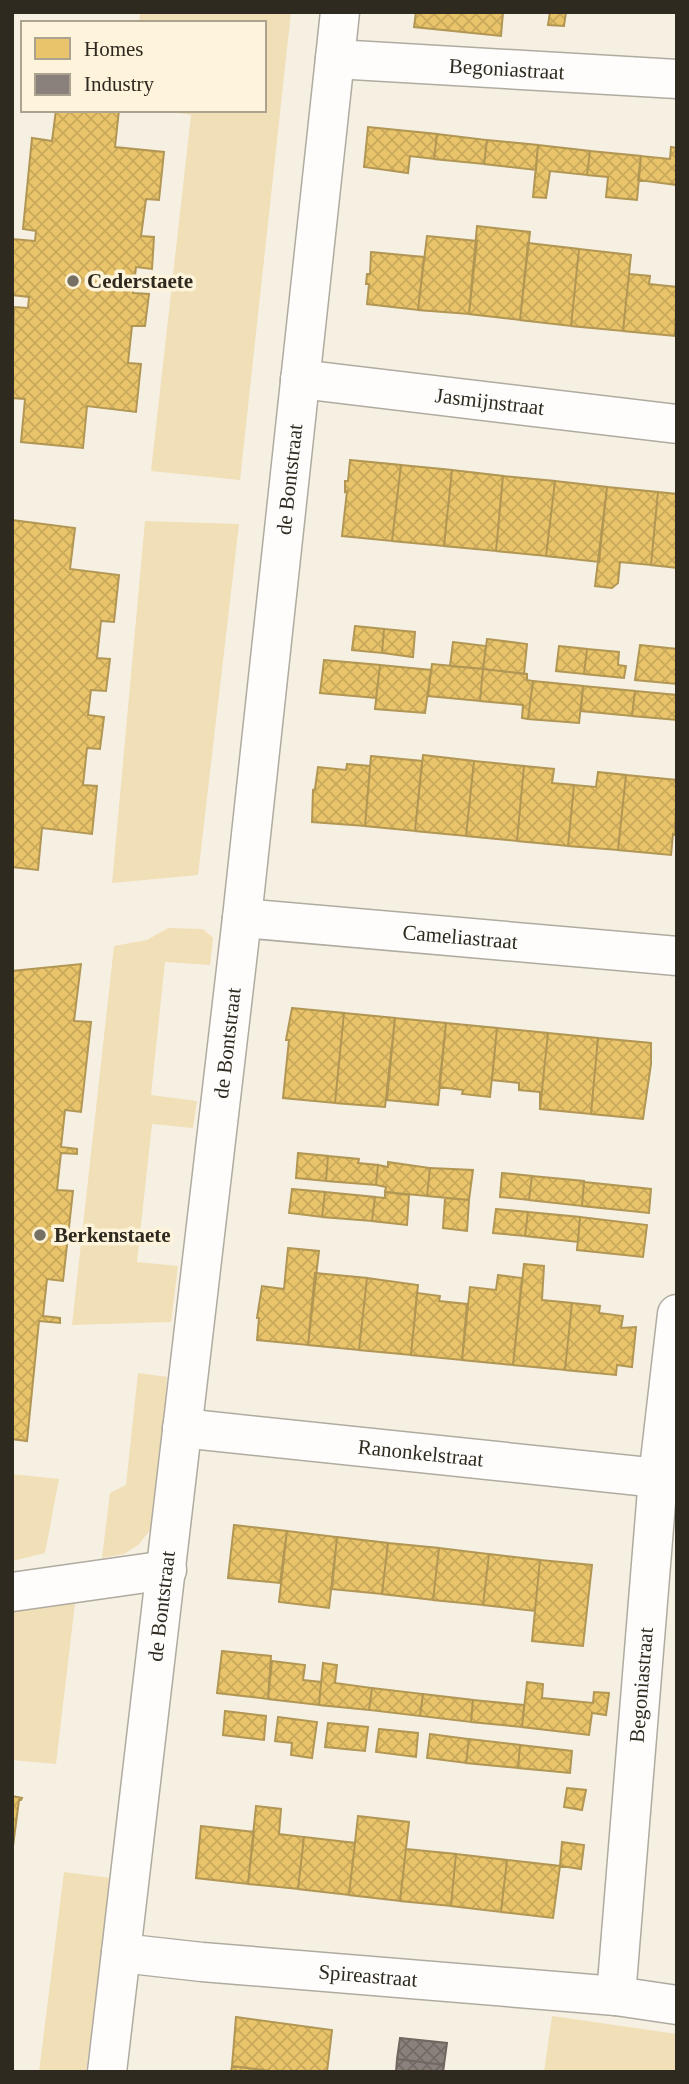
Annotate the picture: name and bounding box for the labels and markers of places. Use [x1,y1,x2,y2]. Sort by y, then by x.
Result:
place label: Cederstaete [87,269,193,293]
marker: Cederstaete [65,273,81,289]
place label: Berkenstaete [54,1223,171,1247]
marker: Berkenstaete [32,1227,48,1243]

